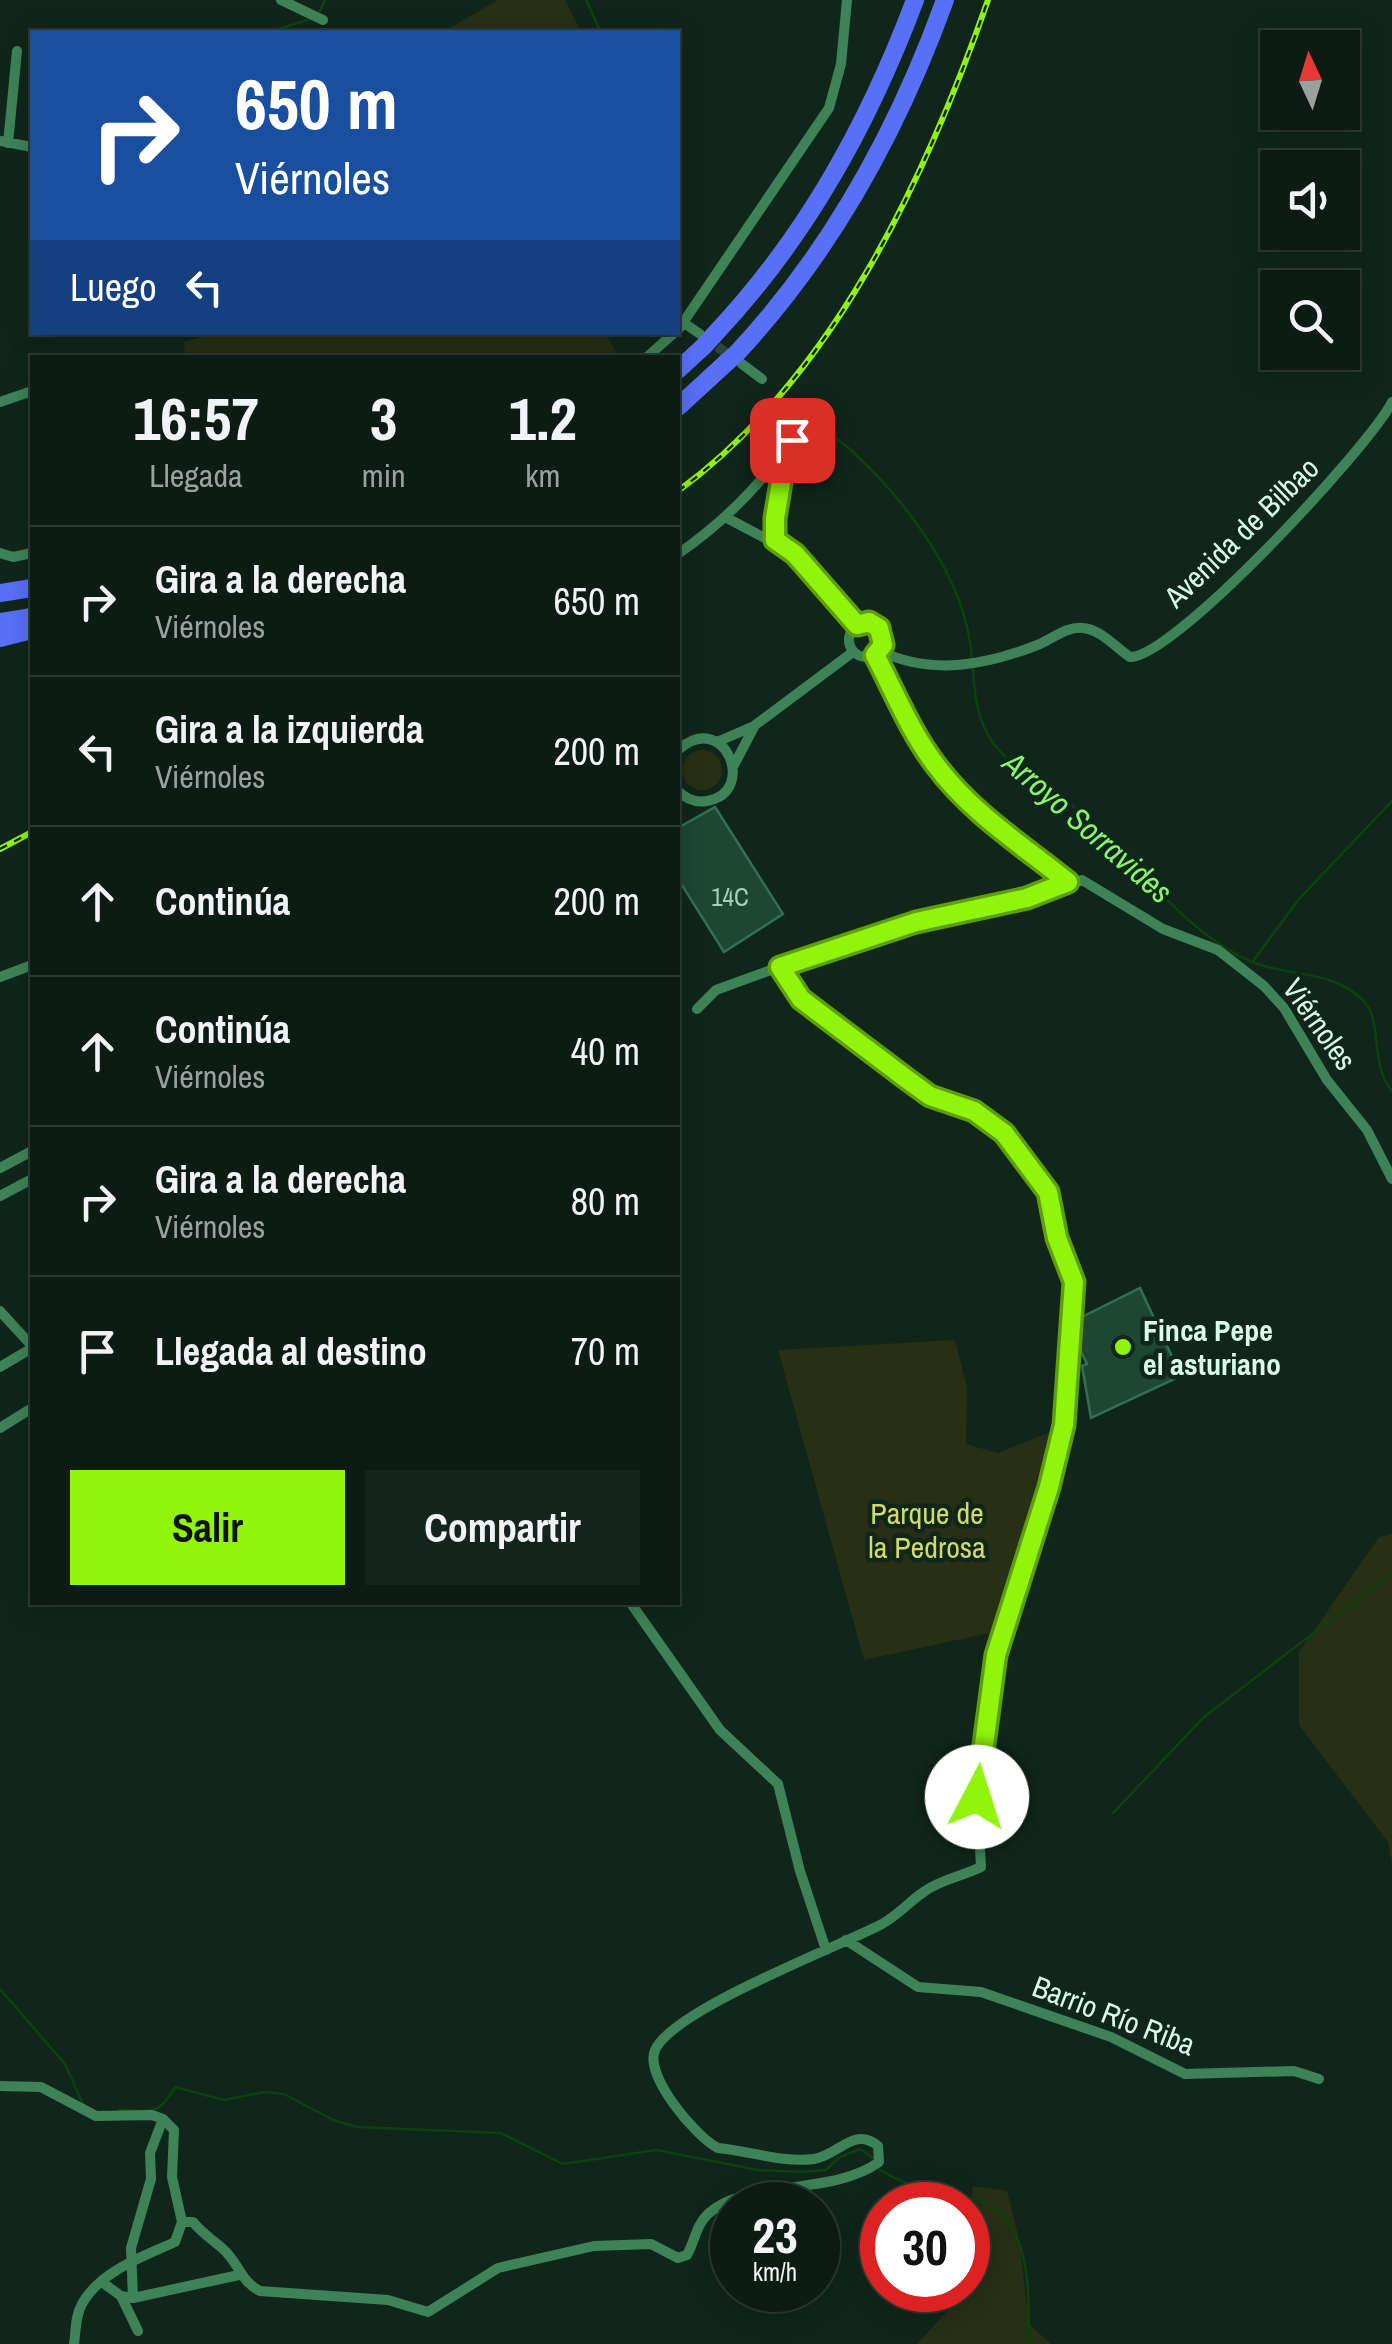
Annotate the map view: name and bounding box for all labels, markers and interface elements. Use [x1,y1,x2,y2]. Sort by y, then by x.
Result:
north arrow [1260,30,1360,130]
map controls [1260,30,1360,370]
text: 650 m [235,57,398,151]
icon: right [70,70,200,200]
text: Viérnoles [235,147,390,208]
button: sound [1260,150,1360,250]
icon: left [177,260,232,315]
text: Luego [70,262,157,313]
button: search [1260,270,1360,370]
text: 16:57 [133,378,259,459]
text: 3 [370,378,397,459]
text: 1.2 [509,378,577,459]
pin [750,398,835,483]
icon: arrive [765,413,820,468]
street label: Avenida de Bilbao [1154,448,1327,617]
text: Llegada [149,454,243,497]
text: min [362,454,406,497]
text: km [525,454,560,497]
text: Gira a la derecha [155,554,406,605]
icon: right [70,574,125,629]
text: 650 m [553,576,640,627]
text: Viérnoles [155,605,265,648]
text: Gira a la izquierda [155,704,423,755]
icon: left [70,724,125,779]
text: 200 m [553,726,640,777]
water label: Arroyo Sorravides [993,740,1182,913]
text: Viérnoles [155,755,265,798]
icon: ahead [70,874,125,929]
text: Continúa [155,876,290,927]
text: 200 m [553,876,640,927]
house number: 14C [711,880,749,914]
street label: Viérnoles [1274,970,1366,1078]
text: Continúa [155,1004,290,1055]
icon: ahead [70,1024,125,1079]
text: 40 m [571,1026,640,1077]
text: Viérnoles [155,1055,265,1098]
text: Gira a la derecha [155,1154,406,1205]
icon: right [70,1174,125,1229]
text: 80 m [571,1176,640,1227]
text: Viérnoles [155,1205,265,1248]
place label: Finca Pepe el asturiano [1143,1310,1281,1384]
icon: arrive [70,1324,125,1379]
text: Llegada al destino [155,1326,427,1377]
text: 70 m [571,1326,640,1377]
marker: Finca Pepe el asturiano [1112,1336,1134,1358]
button: Salir [70,1470,345,1585]
button: Compartir [365,1470,640,1585]
park label: Parque de la Pedrosa [868,1493,986,1567]
position arrow [925,1745,1029,1849]
street label: Barrio Río Riba [1027,1966,1201,2064]
speed limit sign: 30 [860,2182,990,2312]
text: 23 [752,2201,798,2269]
text: km/h [753,2255,797,2289]

